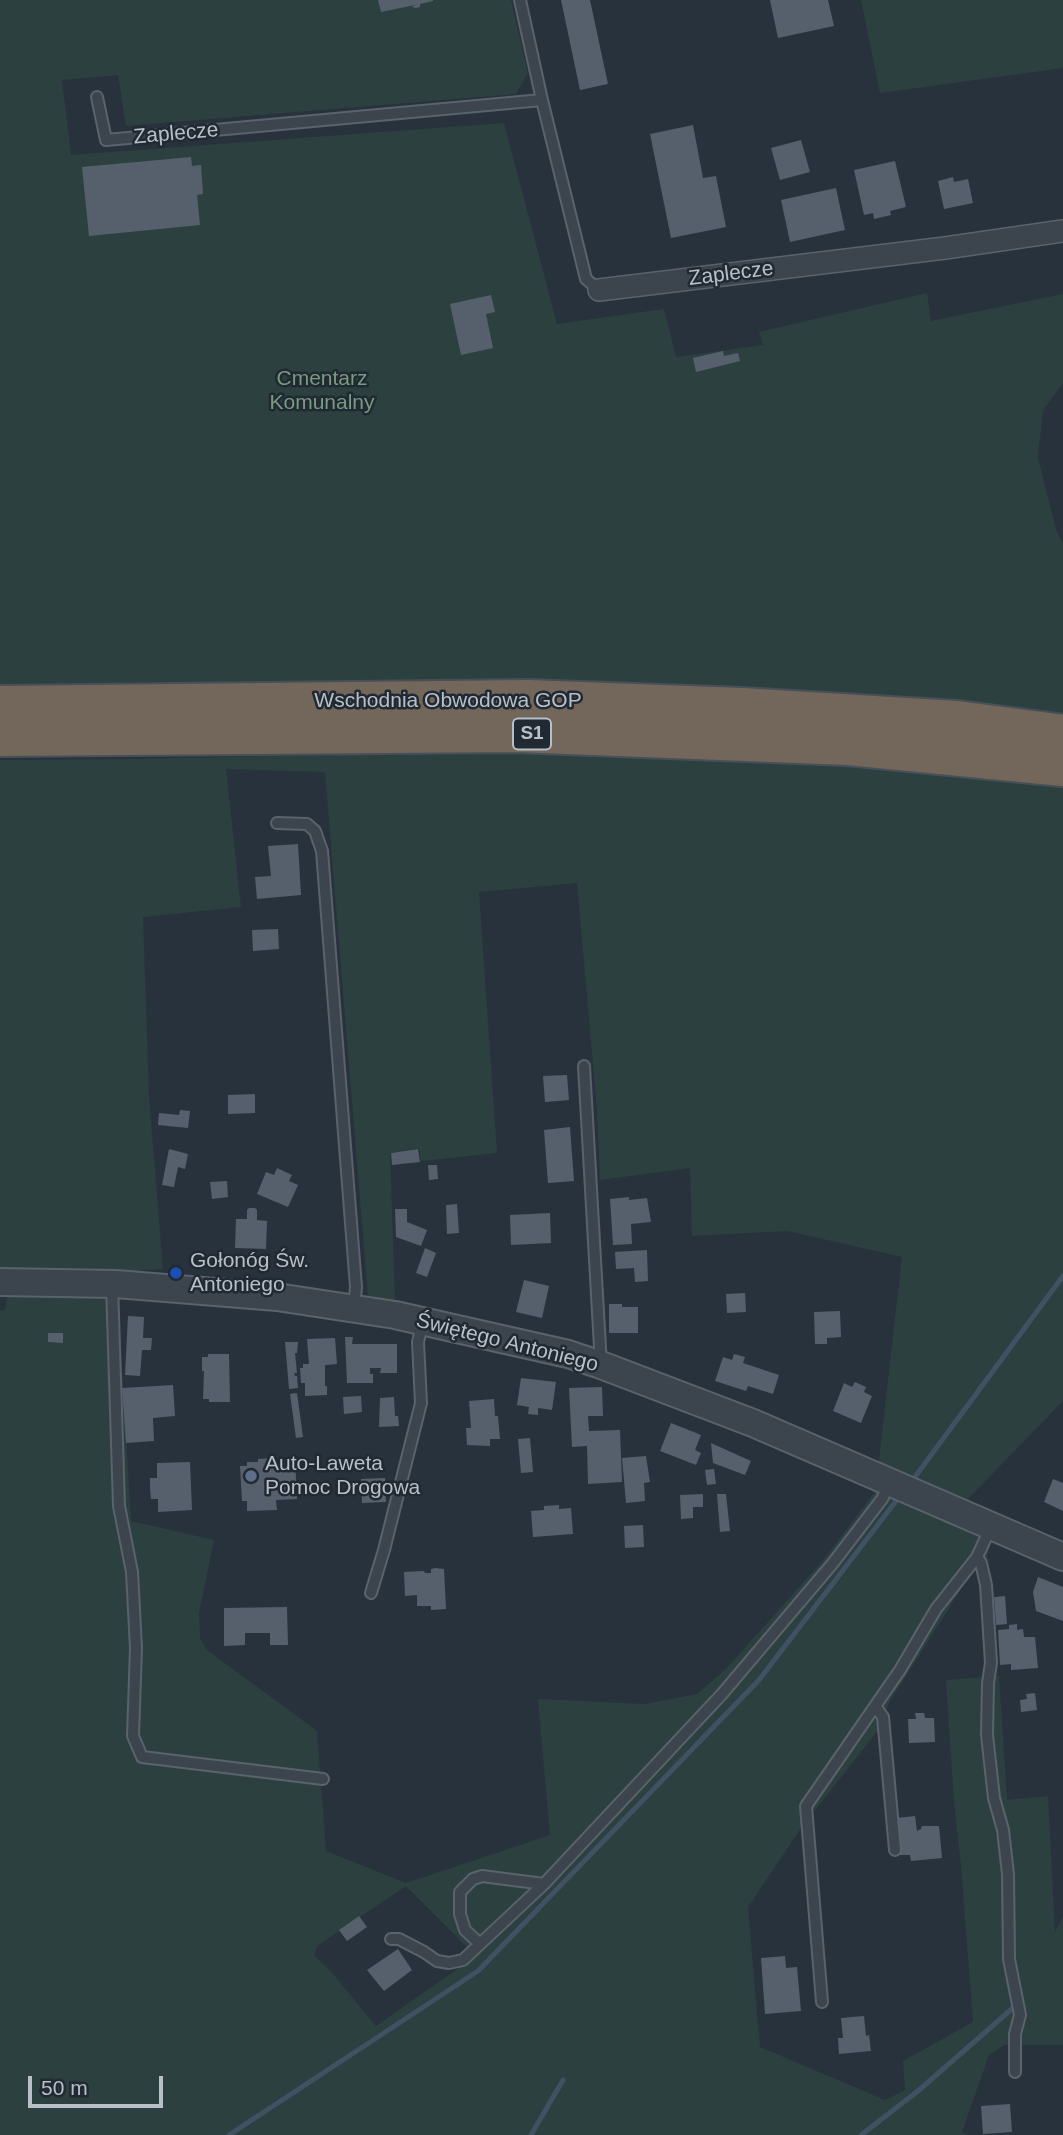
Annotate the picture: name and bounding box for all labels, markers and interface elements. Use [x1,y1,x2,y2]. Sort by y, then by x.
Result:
street label: Zaplecze [132,118,220,150]
street label: Zaplecze [687,256,775,292]
park label: Cmentarz Komunalny [269,366,375,416]
street label: Wschodnia Obwodowa GOP [314,688,582,714]
road number: S1 [513,719,551,750]
place label: Gołonóg Św. Antoniego [190,1248,309,1298]
marker: Gołonóg Św. Antoniego [168,1265,184,1281]
street label: Świętego Antoniego [413,1308,601,1378]
place label: Auto-Laweta Pomoc Drogowa [265,1451,420,1501]
marker: Auto-Laweta Pomoc Drogowa [243,1468,259,1484]
scale bar [32,2062,166,2106]
text: 50 m [41,2076,88,2099]

